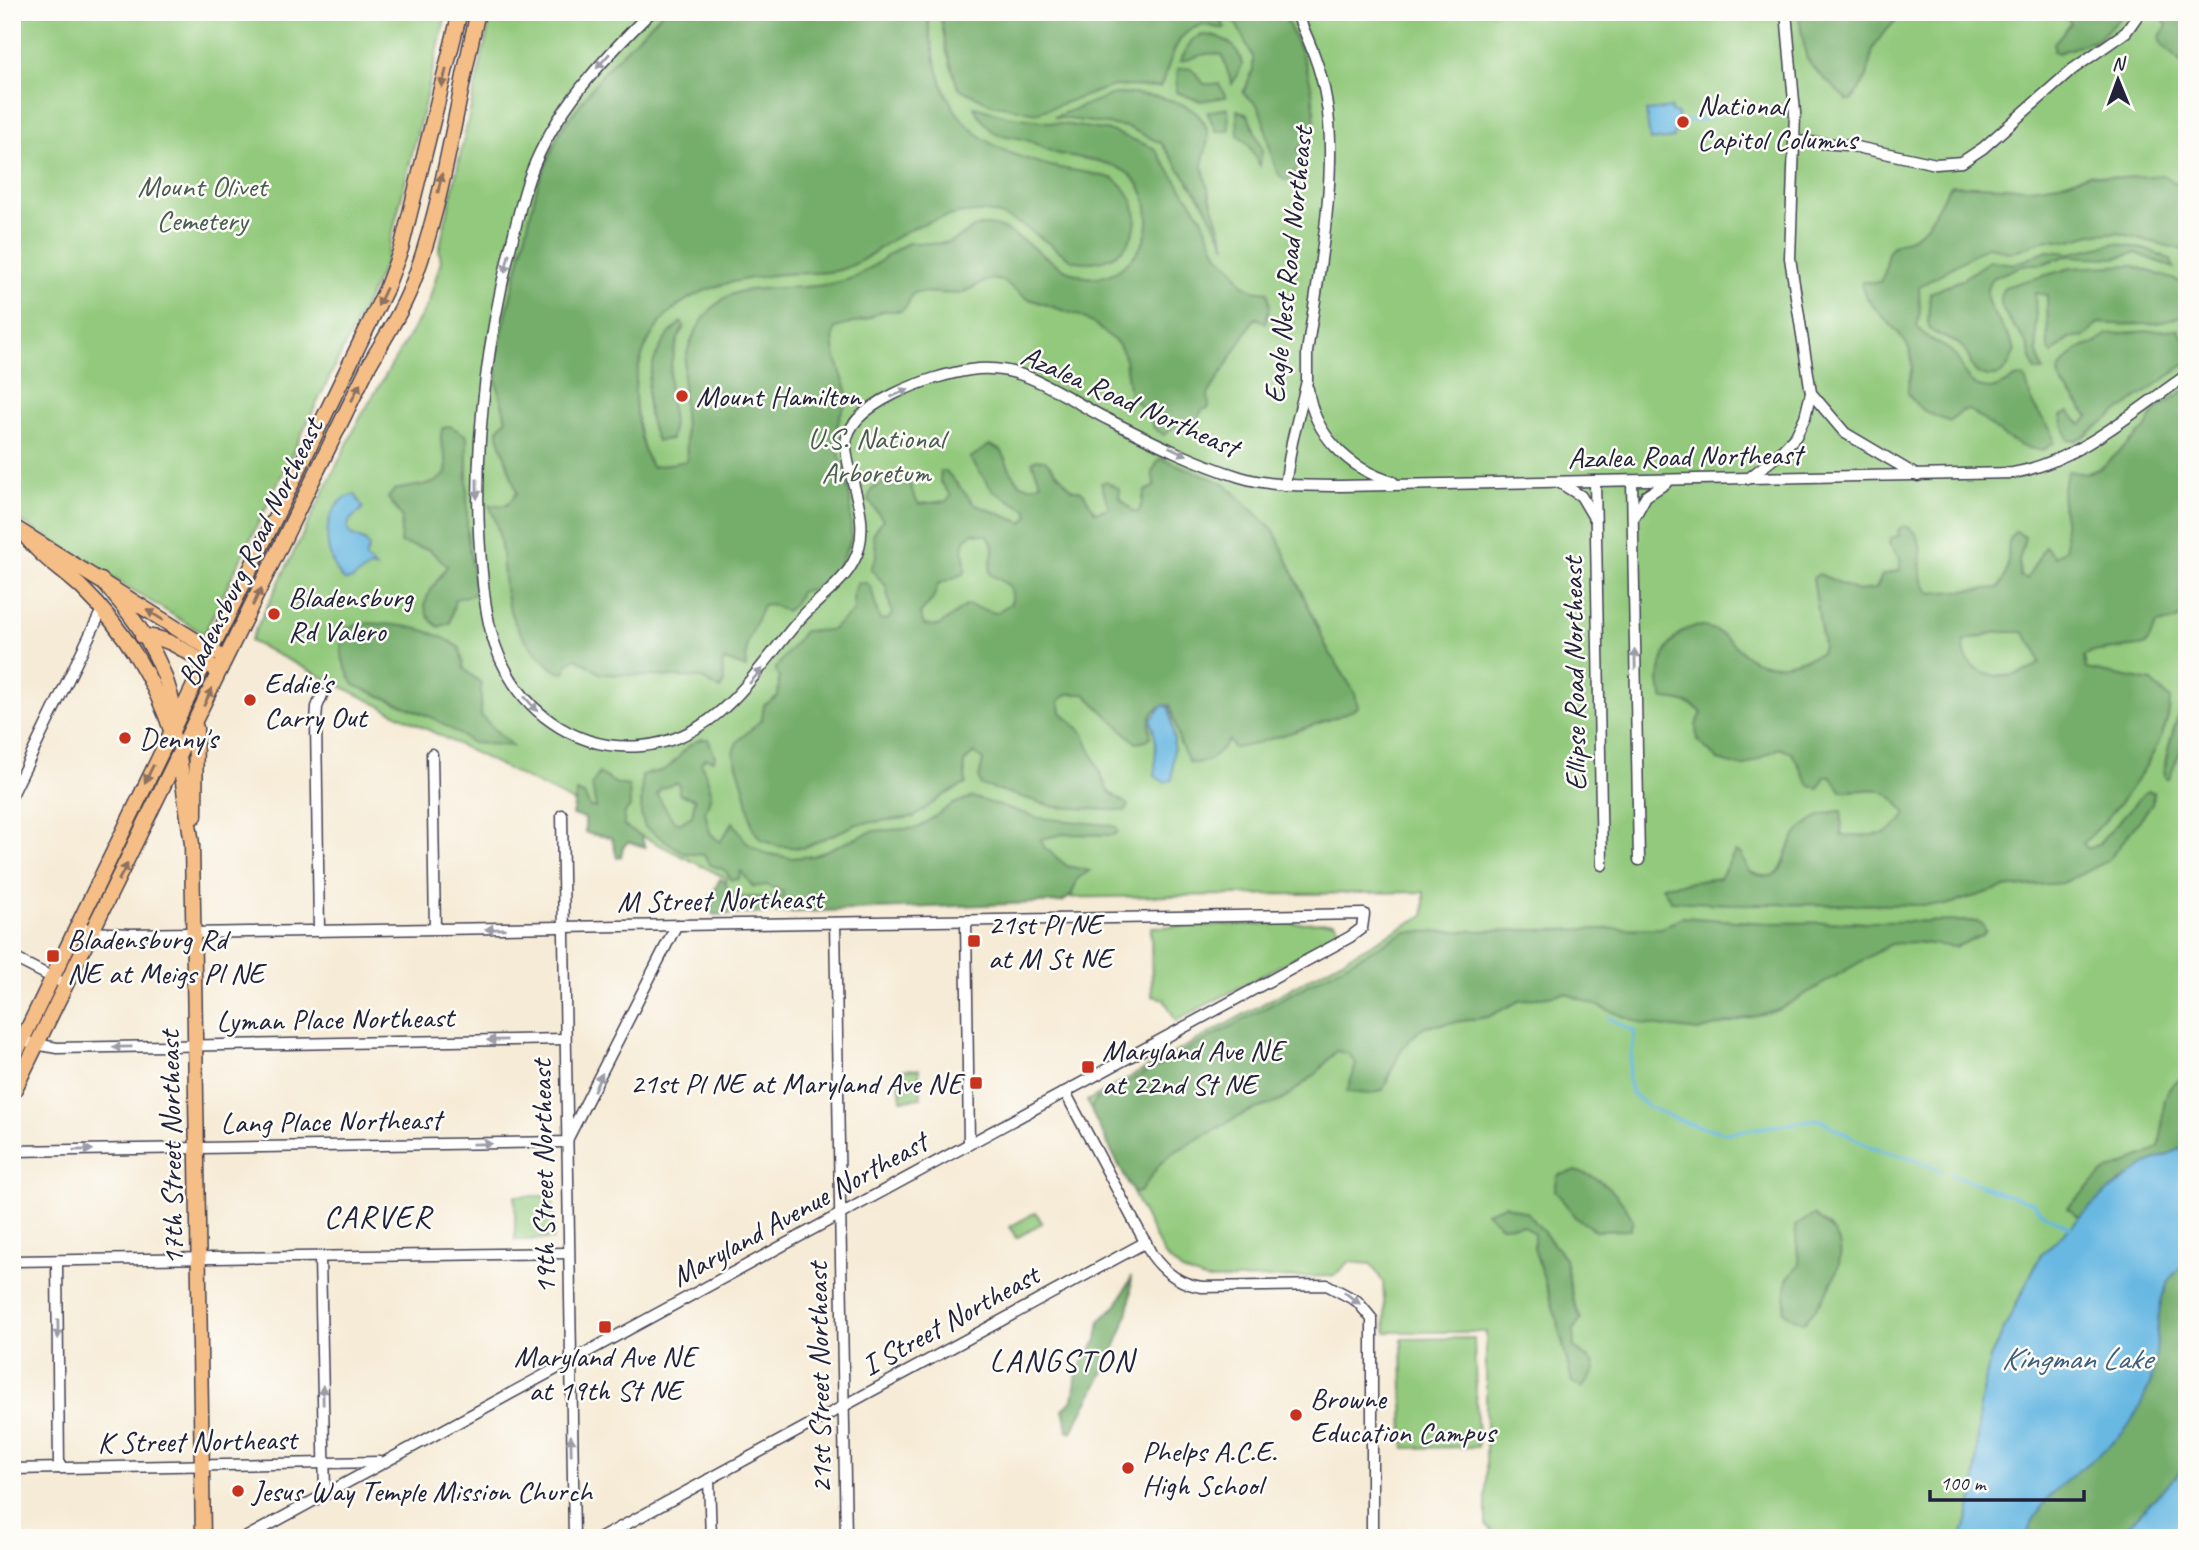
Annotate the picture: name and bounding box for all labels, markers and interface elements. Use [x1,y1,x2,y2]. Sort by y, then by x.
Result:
north arrow [2084,46,2154,116]
one-way arrow [595,52,611,70]
text: N [2112,52,2127,76]
one-way arrow [438,68,449,90]
place label: National Capitol Columns [1697,86,1860,158]
marker: National Capitol Columns [1675,114,1691,130]
street label: Eagle Nest Road Northeast [1255,122,1322,405]
park label: Mount Olivet Cemetery [137,167,270,239]
one-way arrow [434,172,445,194]
one-way arrow [501,253,512,275]
one-way arrow [376,287,388,307]
street label: Azalea Road Northeast [1015,336,1248,468]
place label: Mount Hamilton [696,377,862,415]
one-way arrow [350,382,362,402]
one-way arrow [890,387,910,399]
marker: Mount Hamilton [674,388,690,404]
street label: Bladensburg Road Northeast [169,409,333,692]
park label: U.S. National Arboretum [807,419,949,491]
street label: Azalea Road Northeast [1568,435,1806,477]
one-way arrow [1168,445,1188,457]
one-way arrow [471,478,483,500]
street label: Ellipse Road Northeast [1553,554,1595,791]
place label: Bladensburg Rd Valero [288,578,414,650]
one-way arrow [251,587,262,607]
marker: Bladensburg Rd Valero [266,606,282,622]
one-way arrow [146,609,165,622]
one-way arrow [1630,648,1641,670]
place label: Eddie's Carry Out [264,664,369,736]
one-way arrow [748,667,764,685]
one-way arrow [203,687,214,707]
marker: Eddie's Carry Out [242,692,258,708]
one-way arrow [523,695,539,712]
place label: Denny's [139,719,220,757]
marker: Denny's [117,730,133,746]
one-way arrow [144,764,155,784]
one-way arrow [116,861,128,881]
street label: M Street Northeast [617,879,826,921]
place label: 21st Pl NE at M St NE [988,905,1116,977]
place label: Bladensburg Rd NE at Meigs Pl NE [67,920,268,992]
one-way arrow [484,923,506,934]
marker: 21st Pl NE at M St NE [966,933,982,949]
marker: Bladensburg Rd NE at Meigs Pl NE [45,948,61,964]
street label: Lyman Place Northeast [216,998,457,1040]
street label: 17th Street Northeast [150,1027,192,1266]
place label: Maryland Ave NE at 22nd St NE [1102,1031,1287,1103]
one-way arrow [486,1035,508,1046]
one-way arrow [111,1041,133,1052]
street label: 19th Street Northeast [522,1056,564,1295]
marker: Maryland Ave NE at 22nd St NE [1080,1059,1096,1075]
place label: 21st Pl NE at Maryland Ave NE [630,1064,966,1102]
one-way arrow [593,1072,604,1092]
marker: 21st Pl NE at Maryland Ave NE [968,1075,984,1091]
street label: Lang Place Northeast [220,1100,446,1142]
street label: Maryland Avenue Northeast [664,1121,937,1295]
one-way arrow [472,1138,494,1149]
one-way arrow [73,1144,95,1156]
district label: CARVER [324,1196,434,1237]
street label: I Street Northeast [855,1254,1048,1384]
street label: 21st Street Northeast [798,1259,840,1494]
one-way arrow [1343,1291,1361,1306]
one-way arrow [52,1318,63,1340]
marker: Maryland Ave NE at 19th St NE [597,1319,613,1335]
place label: Maryland Ave NE at 19th St NE [514,1337,699,1409]
water label: Kingman Lake [2001,1338,2155,1379]
district label: LANGSTON [989,1340,1138,1381]
place label: Browne Education Campus [1310,1379,1498,1451]
one-way arrow [317,1384,329,1406]
marker: Browne Education Campus [1288,1407,1304,1423]
street label: K Street Northeast [97,1420,300,1462]
place label: Phelps A.C.E. High School [1142,1432,1277,1504]
one-way arrow [566,1434,577,1456]
scale bar [1930,1459,2084,1503]
marker: Phelps A.C.E. High School [1120,1460,1136,1476]
text: 100 m [1940,1470,1987,1496]
place label: Jesus Way Temple Mission Church [250,1472,594,1510]
marker: Jesus Way Temple Mission Church [230,1483,246,1499]

